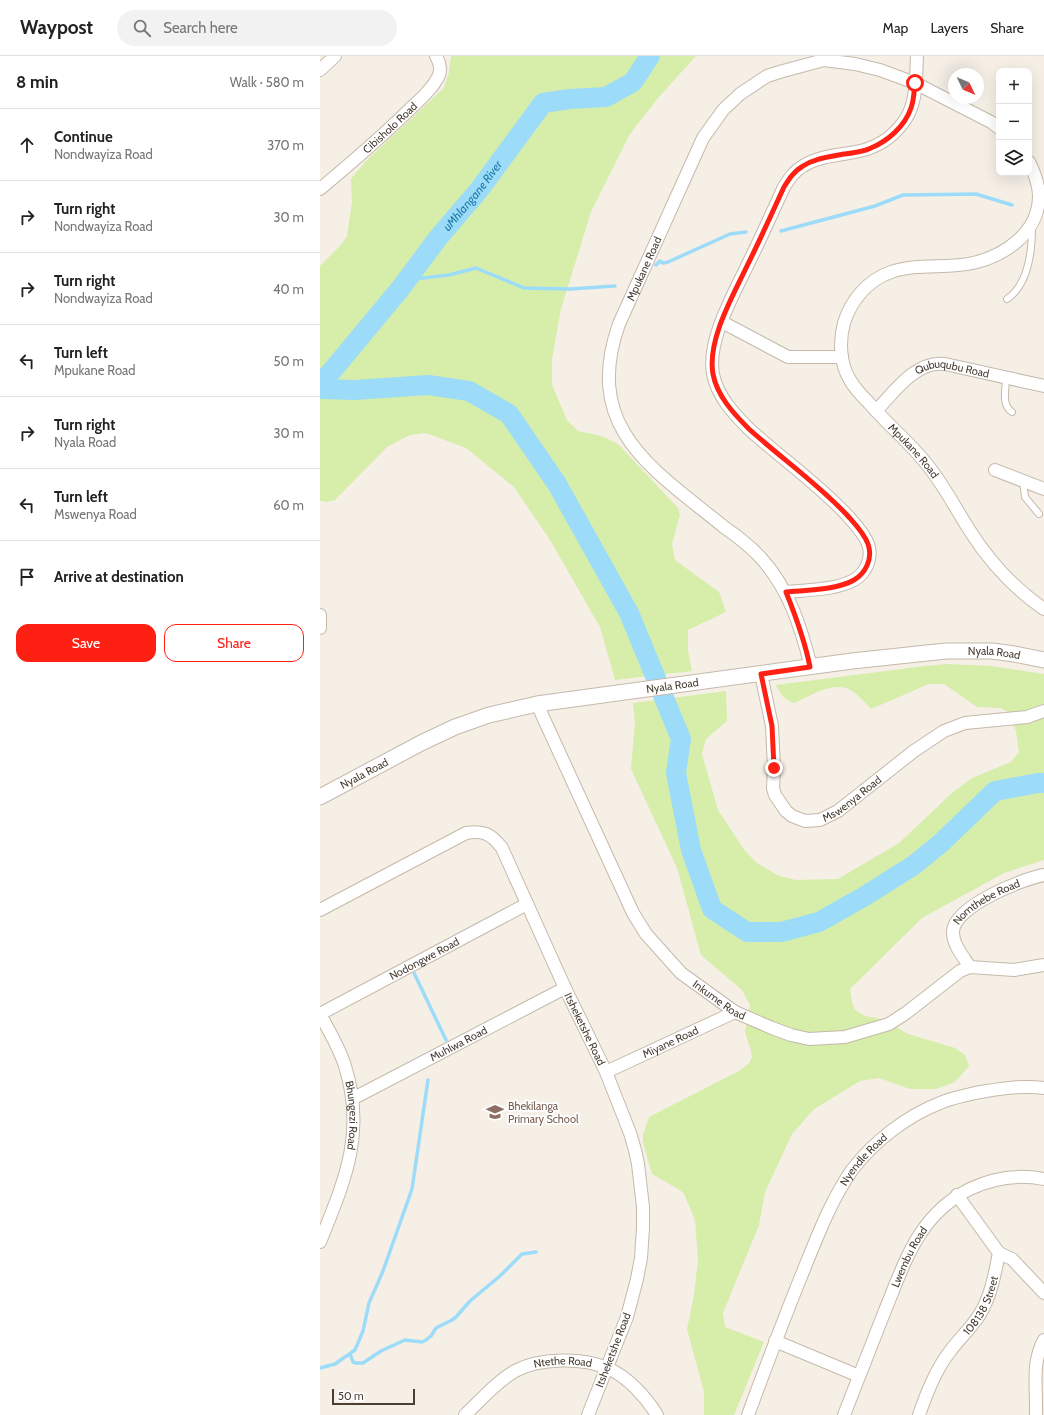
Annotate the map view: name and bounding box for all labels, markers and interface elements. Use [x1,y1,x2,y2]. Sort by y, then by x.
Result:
search box [117,10,397,46]
text: Waypost [20,16,93,39]
icon: search [131,17,153,39]
text: Search here [163,19,238,37]
text: Map [883,19,908,37]
text: Layers [930,19,968,37]
text: Share [990,19,1024,37]
north arrow [948,68,984,104]
map controls [996,68,1032,176]
button: + [996,68,1032,104]
text: 8 min [16,72,58,92]
text: Walk · 580 m [230,74,304,90]
route start [906,74,924,92]
street label: Cibisholo Road [360,99,420,156]
button: − [996,104,1032,140]
text: Continue [54,128,113,146]
icon: ahead [16,134,38,156]
text: 370 m [267,137,304,153]
button: layers [996,140,1032,176]
text: Nondwayiza Road [54,146,153,162]
water label: uMhlangane River [439,156,506,234]
text: Turn right [54,200,115,218]
icon: right [16,206,38,228]
text: 30 m [274,209,304,225]
text: Nondwayiza Road [54,218,153,234]
street label: Mpukane Road [623,234,665,303]
text: Turn right [54,272,115,290]
icon: right [16,278,38,300]
text: 40 m [273,281,304,297]
text: Nondwayiza Road [54,290,153,306]
text: Turn left [54,344,108,362]
icon: left [16,350,38,372]
text: 50 m [274,353,304,369]
street label: Qubuqubu Road [912,357,991,381]
text: Mpukane Road [54,362,136,378]
text: Turn right [54,416,115,434]
street label: Mpukane Road [885,421,942,481]
icon: right [16,422,38,444]
text: 30 m [274,425,304,441]
text: Nyala Road [54,434,116,450]
text: Turn left [54,488,108,506]
icon: left [16,494,38,516]
text: 60 m [273,497,304,513]
text: Mswenya Road [54,506,137,522]
icon: arrive [16,566,38,588]
text: Arrive at destination [54,568,184,586]
button: Save [16,624,156,662]
button: Share [164,624,304,662]
street label: Nyala Road [968,644,1022,662]
street label: Nyala Road [645,675,699,696]
street label: Nyala Road [338,755,391,792]
route end [765,759,783,777]
street label: Mswenya Road [820,773,884,825]
street label: Nomthebe Road [950,876,1022,927]
street label: Nodongwe Road [387,934,462,983]
street label: Inkume Road [690,977,748,1023]
street label: Itsheketshe Road [561,990,609,1068]
street label: Muhlwa Road [427,1023,489,1064]
street label: Miyane Road [640,1023,701,1061]
street label: Bhungezi Road [342,1080,361,1151]
place label: Bhekilanga Primary School [508,1099,579,1126]
school or university icon: Bhekilanga Primary School [485,1102,505,1122]
street label: Nyendle Road [837,1130,890,1188]
street label: Lwembu Road [888,1224,930,1289]
street label: 108138 Street [960,1274,1001,1338]
street label: Itsheketshe Road [592,1311,634,1389]
street label: Ntethe Road [532,1353,593,1371]
scale bar [332,1387,415,1406]
text: 50 m [338,1389,364,1403]

